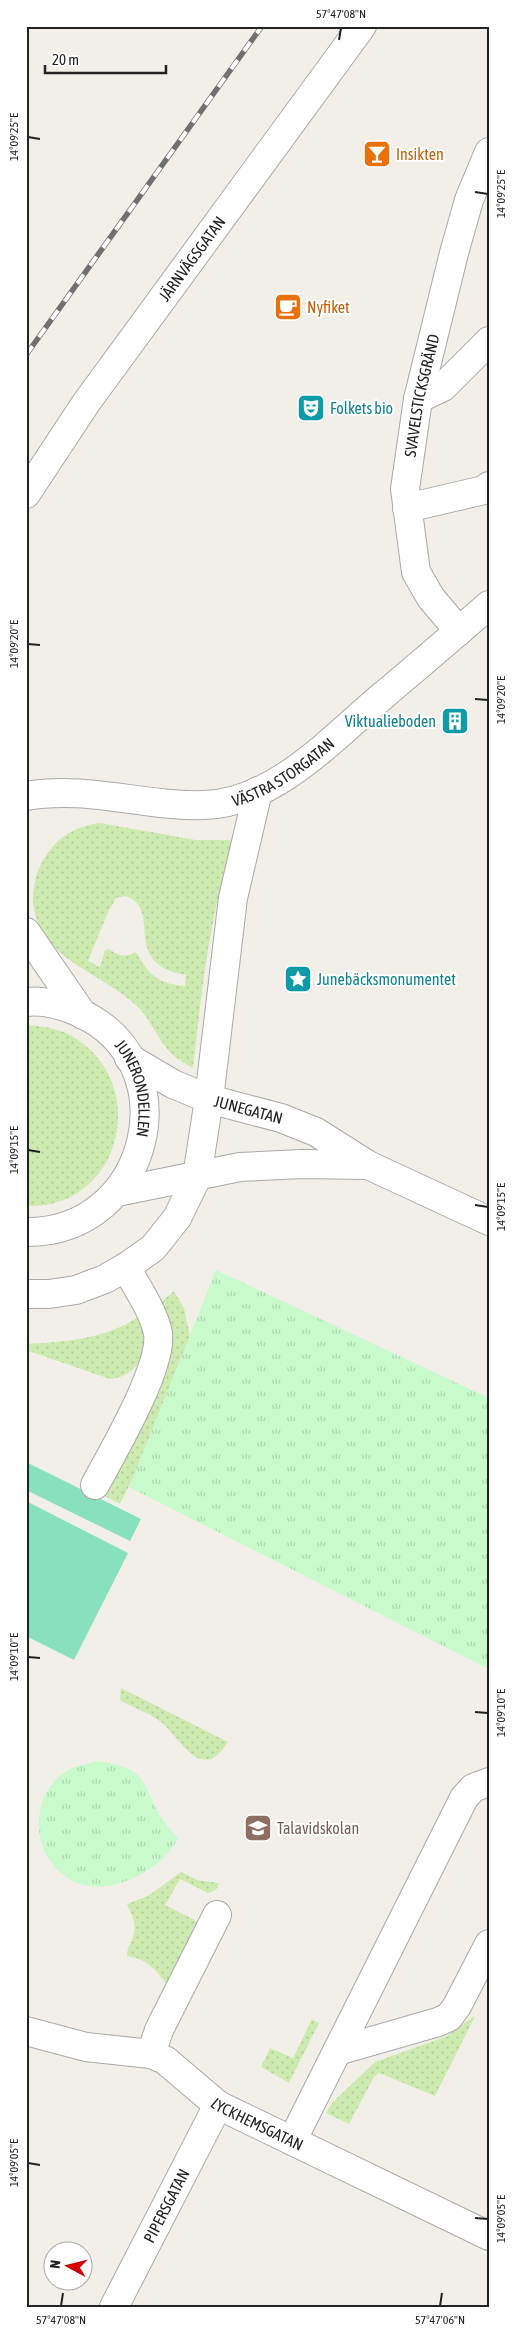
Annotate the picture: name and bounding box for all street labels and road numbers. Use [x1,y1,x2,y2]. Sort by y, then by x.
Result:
street label: JÄRNVÄGSGATAN [155,213,229,304]
street label: SVAVELSTICKSGRÄND [401,332,443,458]
street label: VÄSTRA STORGATAN [230,734,338,810]
street label: JUNERONDELLEN [112,1036,154,1139]
street label: JUNEGATAN [212,1092,285,1127]
street label: LYCKHEMSGATAN [208,2094,306,2154]
street label: PIPERSGATAN [140,2166,193,2246]

